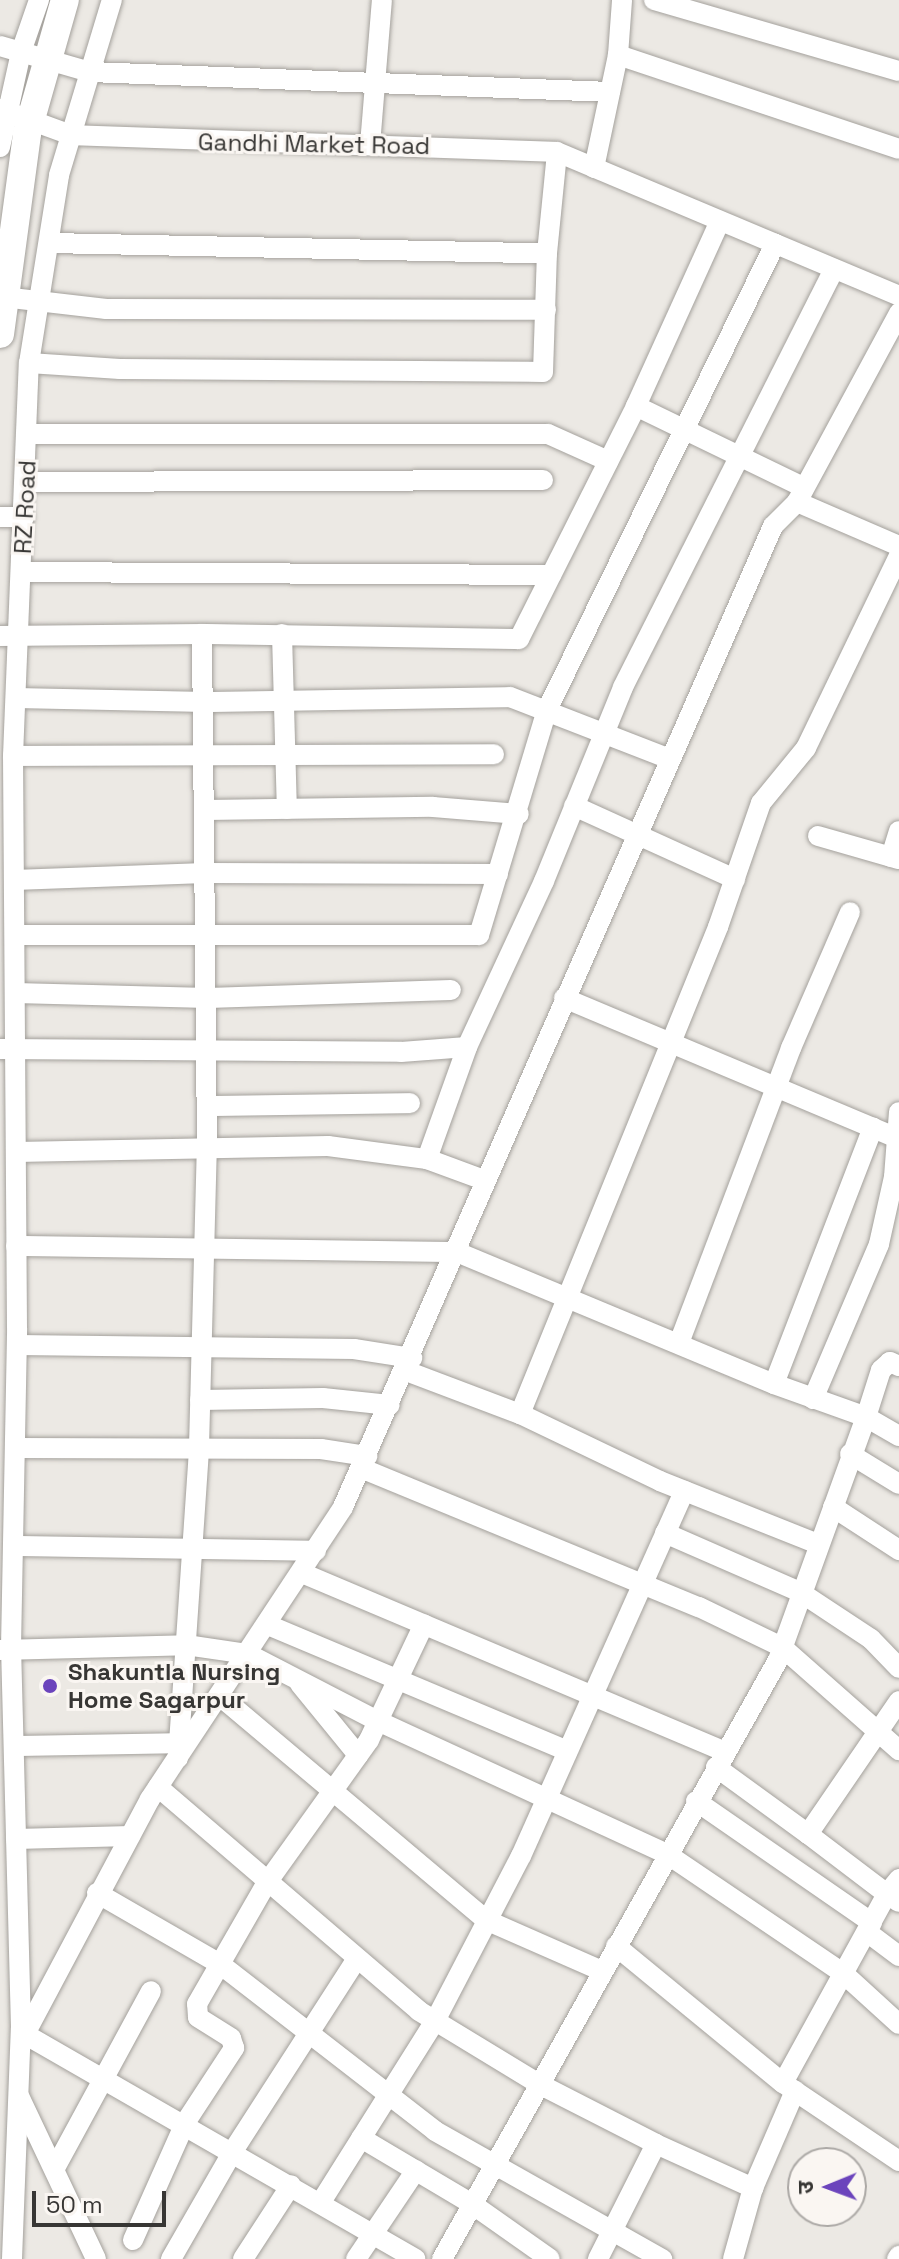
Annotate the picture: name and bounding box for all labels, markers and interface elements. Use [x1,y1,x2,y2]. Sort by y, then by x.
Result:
street label: Gandhi Market Road [198,128,430,160]
street label: RZ Road [8,459,42,555]
place label: Shakuntla Nursing Home Sagarpur [68,1658,280,1714]
marker: Shakuntla Nursing Home Sagarpur [39,1675,61,1697]
north arrow [787,2147,867,2227]
scale bar [36,2175,170,2225]
text: उ [791,2181,819,2194]
text: 50 m [46,2189,103,2220]

